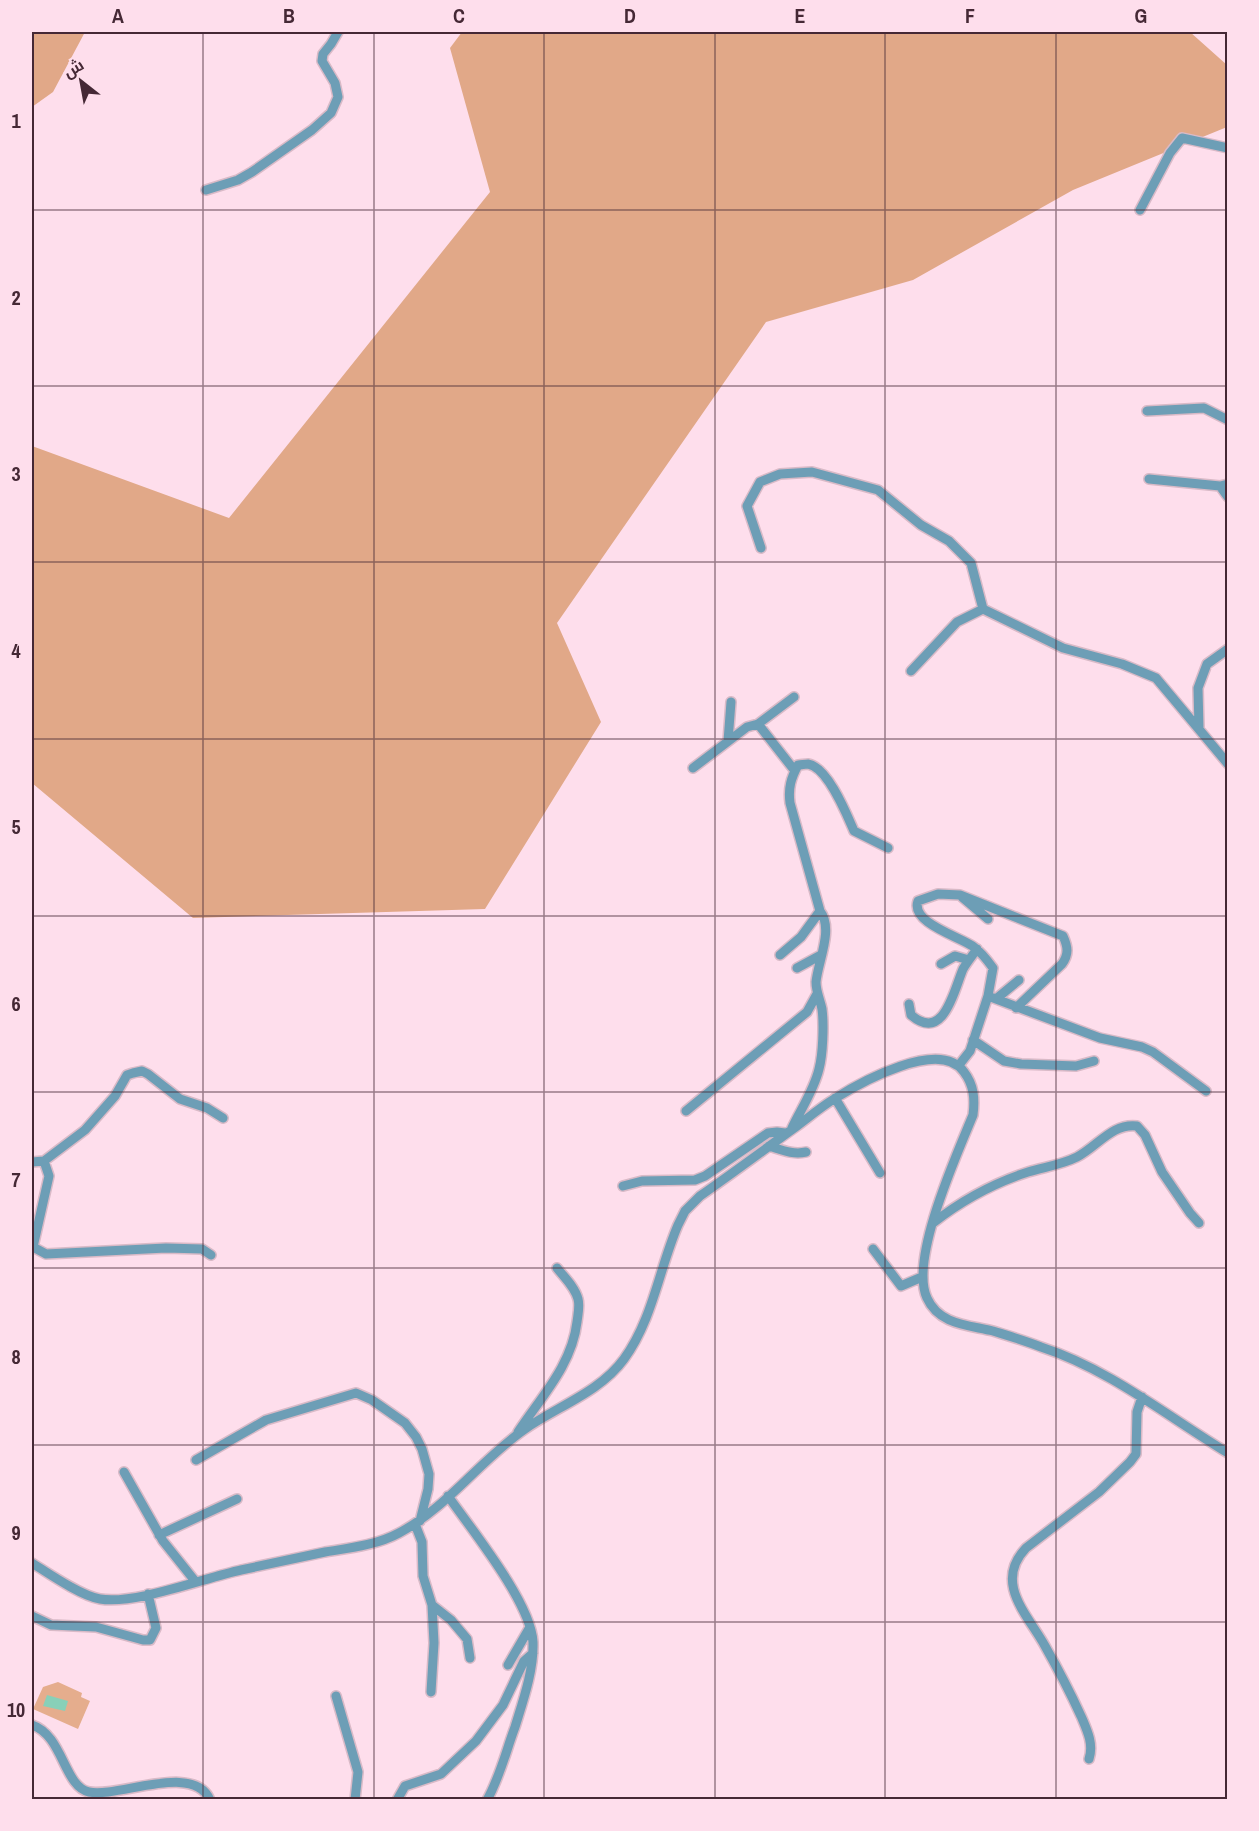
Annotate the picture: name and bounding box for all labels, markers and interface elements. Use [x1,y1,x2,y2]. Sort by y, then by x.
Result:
text: A [112,2,124,29]
text: B [283,2,295,29]
text: C [453,2,465,29]
text: D [624,2,636,29]
text: E [795,2,806,29]
text: F [965,2,975,29]
text: G [1135,2,1147,29]
north arrow [51,51,111,111]
text: ش [59,53,88,83]
text: 1 [11,107,21,134]
text: 2 [11,284,21,311]
text: 3 [11,460,21,487]
text: 4 [11,637,21,664]
text: 5 [11,813,21,840]
text: 6 [11,990,21,1017]
text: 7 [11,1166,21,1193]
text: 8 [11,1343,21,1370]
text: 9 [11,1519,21,1546]
text: 10 [7,1696,25,1723]

